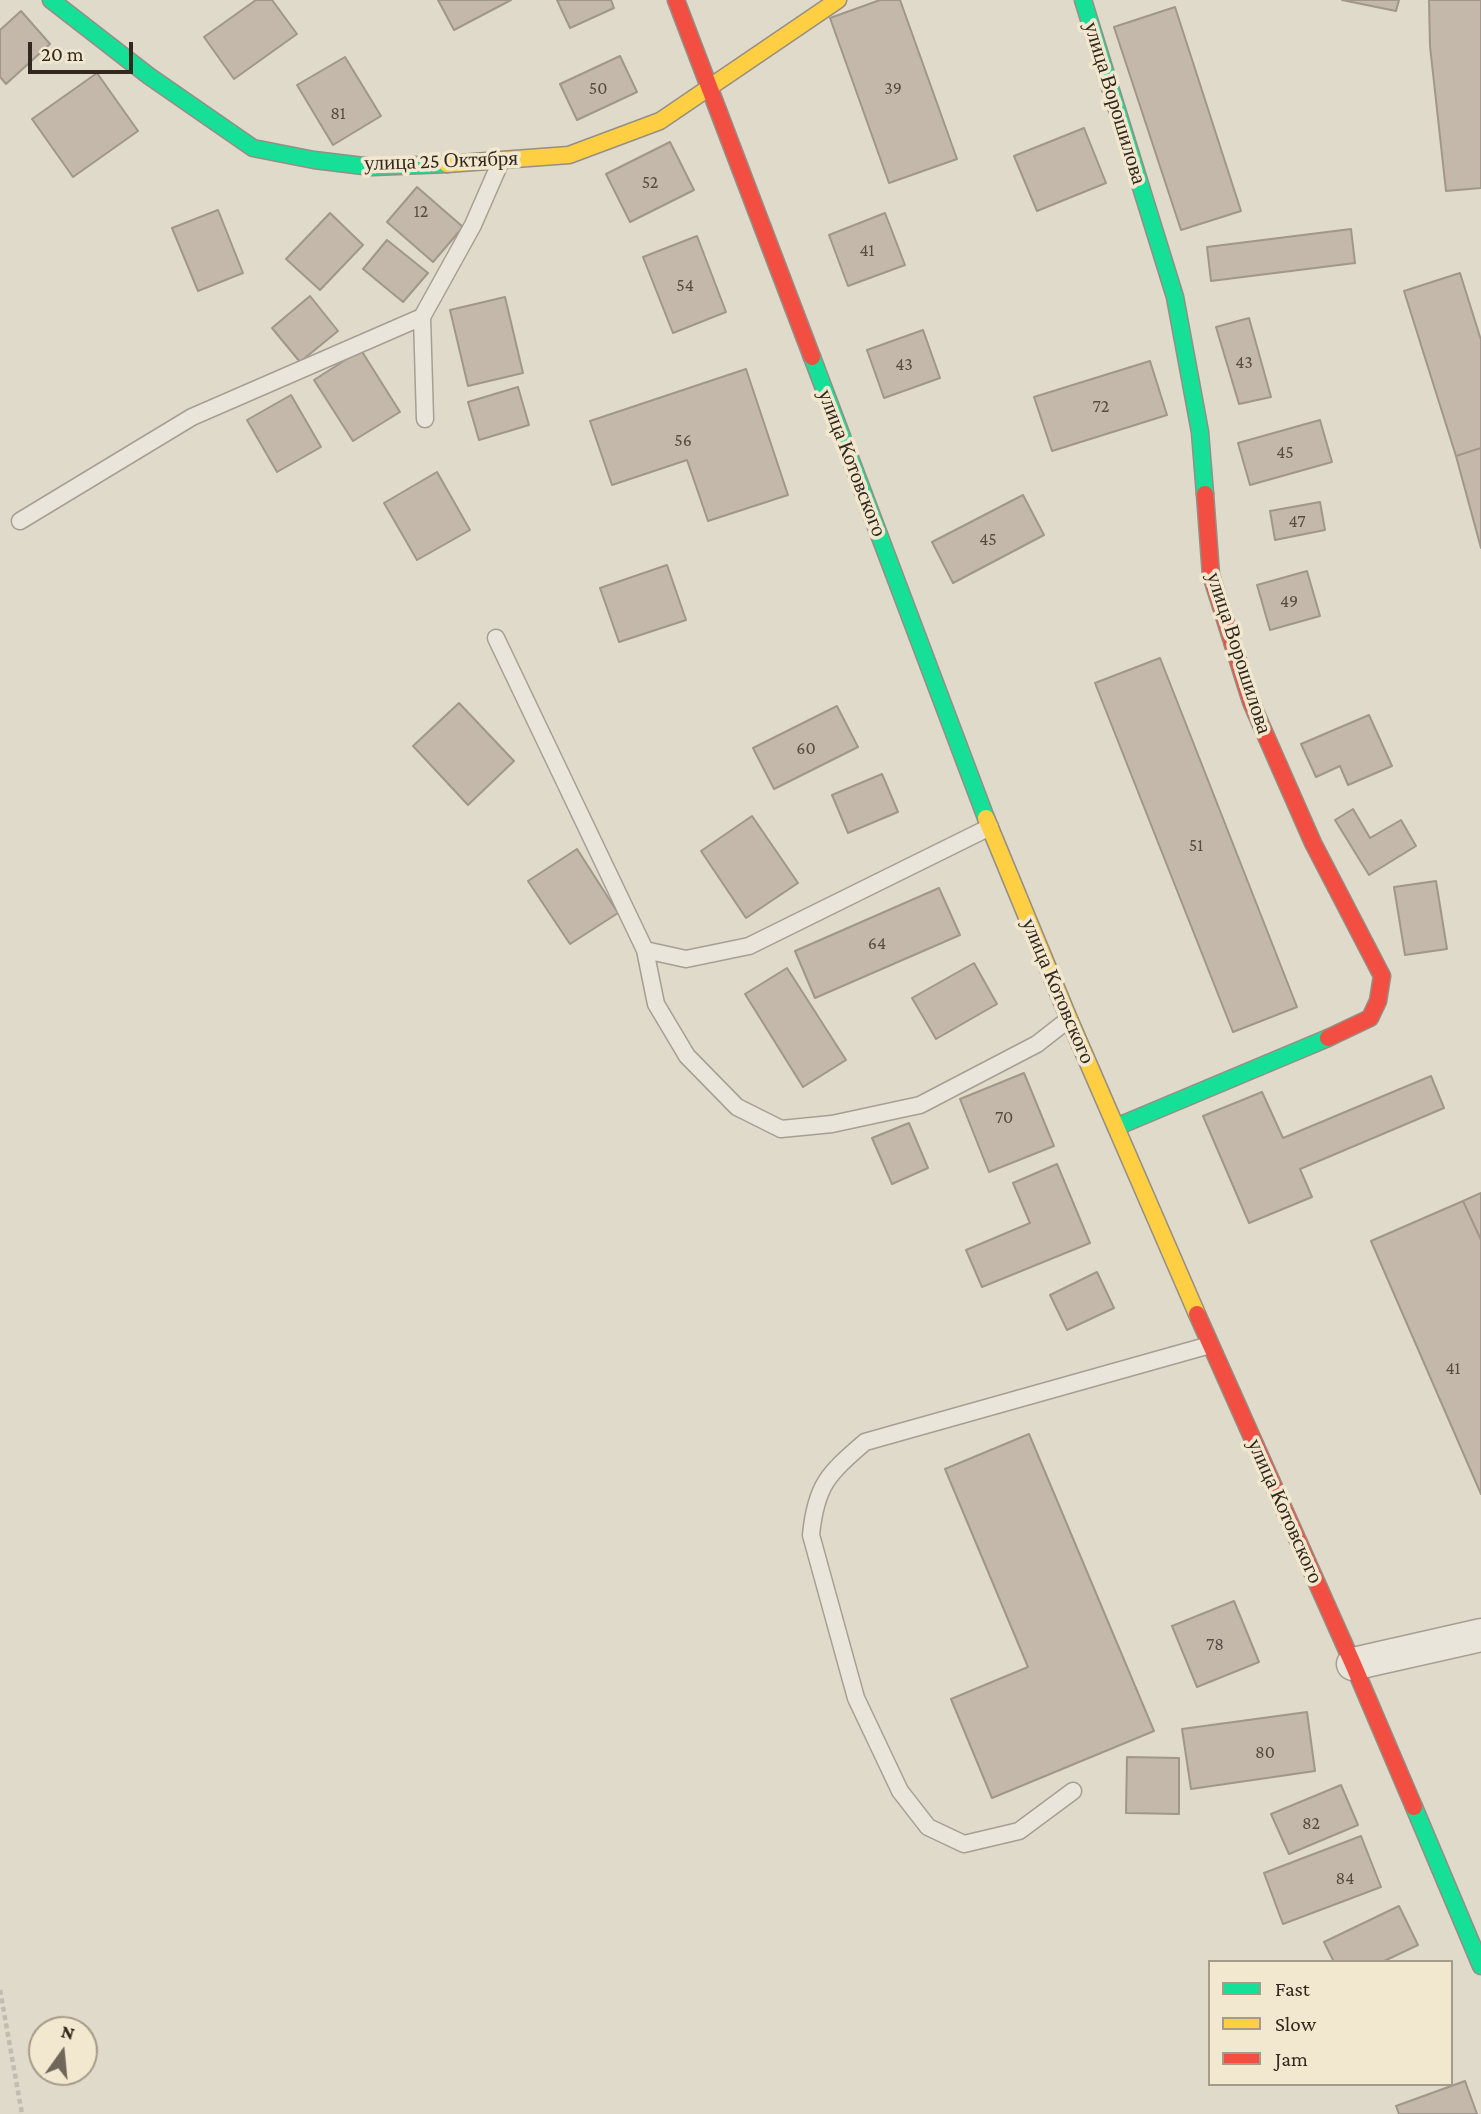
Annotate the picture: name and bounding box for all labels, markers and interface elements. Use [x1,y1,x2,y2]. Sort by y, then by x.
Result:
street label: улица Ворошилова [1078,19,1152,187]
scale bar [32,28,136,72]
text: 20 m [41,42,84,66]
house number: 50 [589,77,607,99]
house number: 39 [884,77,902,99]
house number: 81 [330,102,346,124]
street label: улица 25 Октября [364,146,518,176]
house number: 52 [642,171,658,193]
house number: 12 [414,200,428,222]
house number: 41 [859,239,875,261]
house number: 54 [676,274,694,296]
house number: 43 [1235,351,1253,373]
house number: 43 [895,353,913,375]
street label: улица Котовского [812,386,892,540]
house number: 72 [1093,395,1109,417]
house number: 56 [674,429,692,451]
house number: 45 [1276,441,1294,463]
house number: 47 [1288,510,1306,532]
house number: 45 [979,528,997,550]
street label: улица Ворошилова [1201,569,1277,737]
house number: 49 [1280,590,1298,612]
house number: 60 [796,737,816,759]
house number: 51 [1189,834,1203,856]
street label: улица Котовского [1016,914,1100,1068]
house number: 64 [868,932,886,954]
house number: 70 [995,1106,1013,1128]
house number: 41 [1445,1357,1461,1379]
street label: улица Котовского [1242,1435,1328,1587]
house number: 78 [1206,1633,1224,1655]
house number: 80 [1255,1741,1275,1763]
house number: 82 [1302,1812,1320,1834]
house number: 84 [1336,1867,1354,1889]
legend [1208,1960,1453,2086]
text: Fast [1275,1977,1310,2001]
text: Slow [1275,2012,1316,2036]
north arrow [28,2016,98,2086]
text: N [59,2020,77,2044]
text: Jam [1275,2047,1308,2071]

